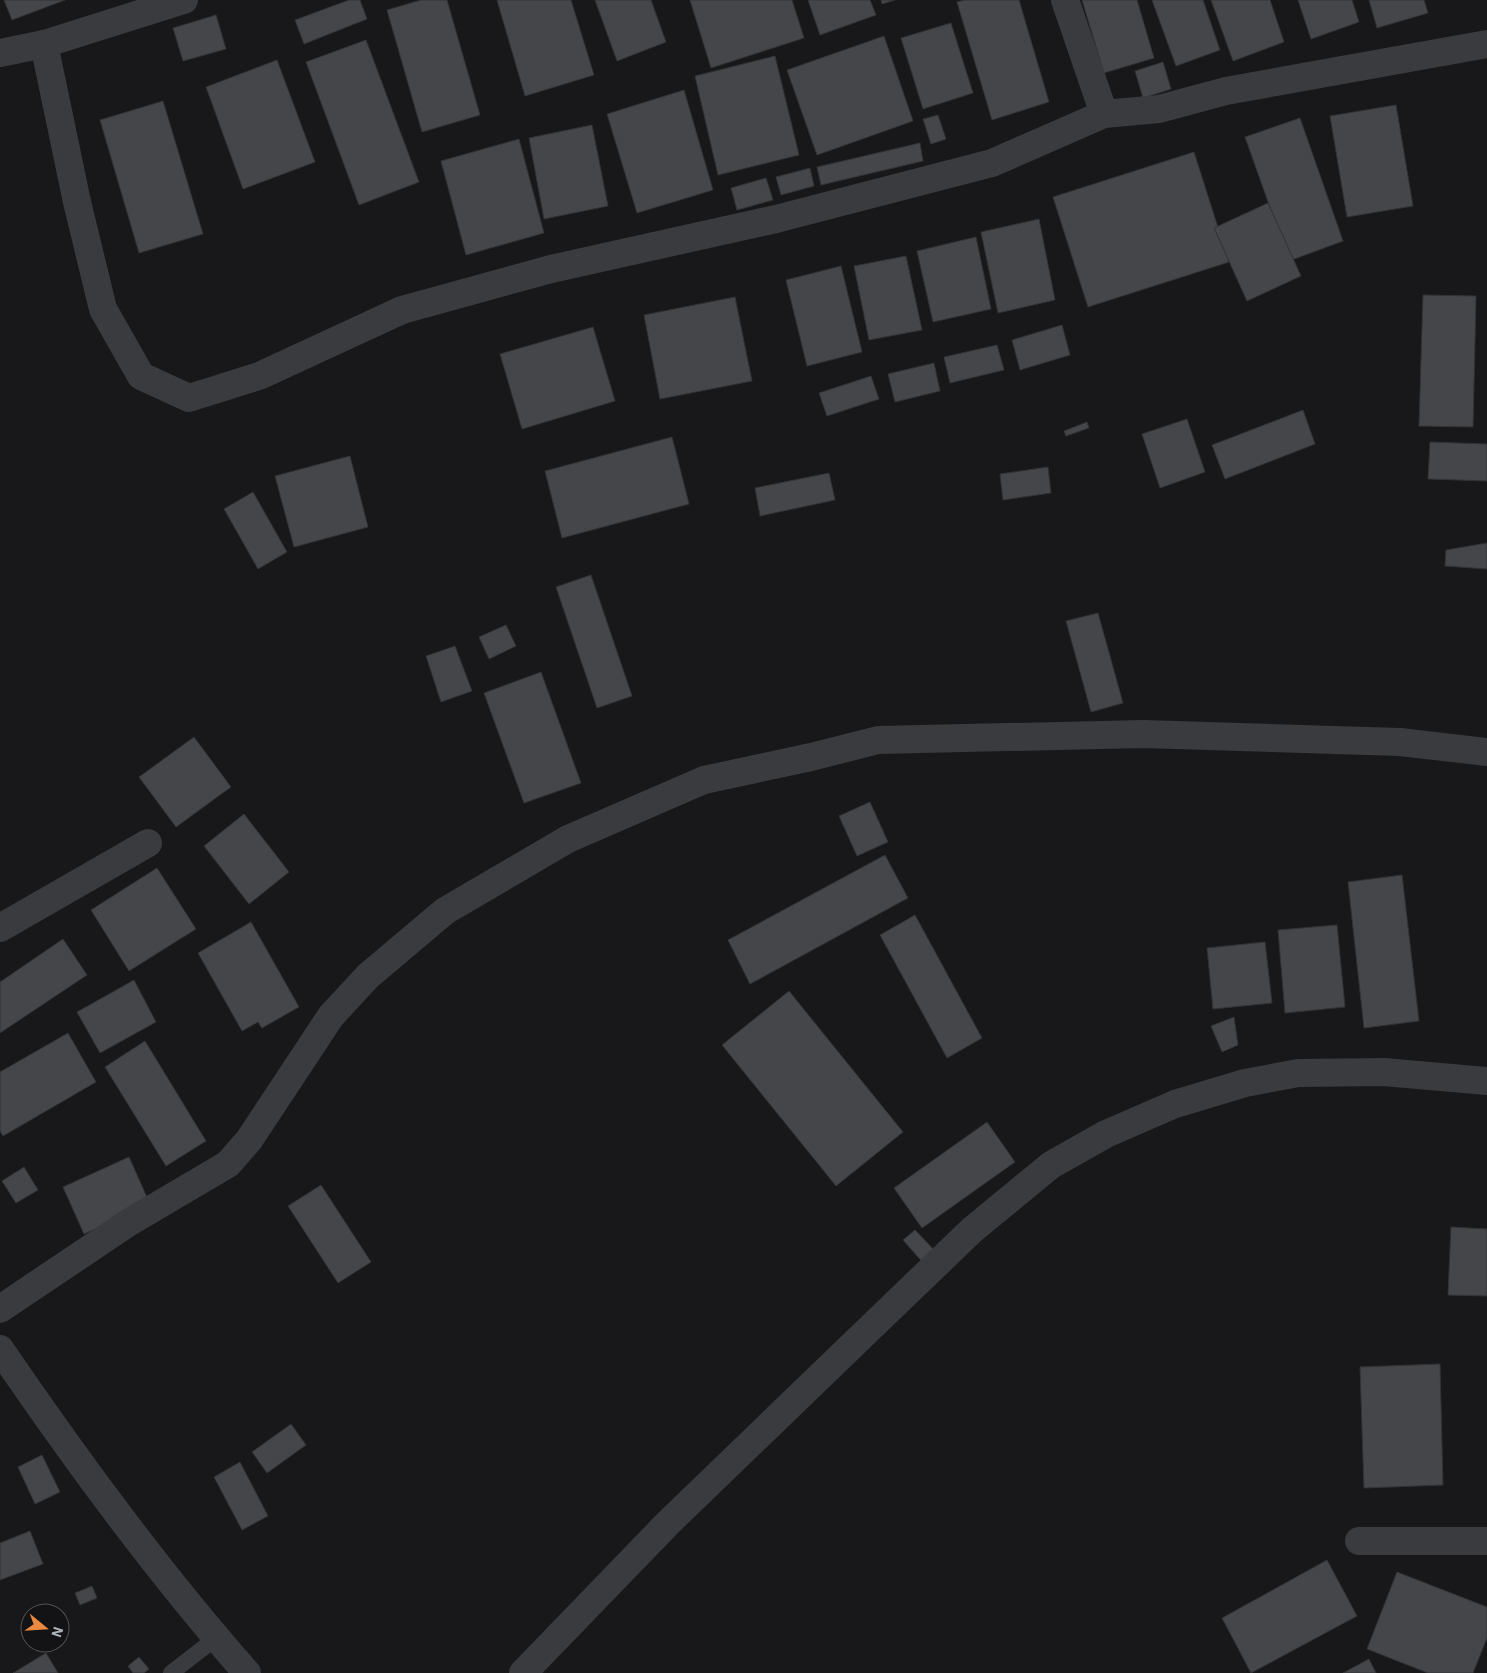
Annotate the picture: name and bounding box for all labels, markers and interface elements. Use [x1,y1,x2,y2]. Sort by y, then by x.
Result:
north arrow [20,1603,70,1653]
text: N [47,1624,67,1640]

